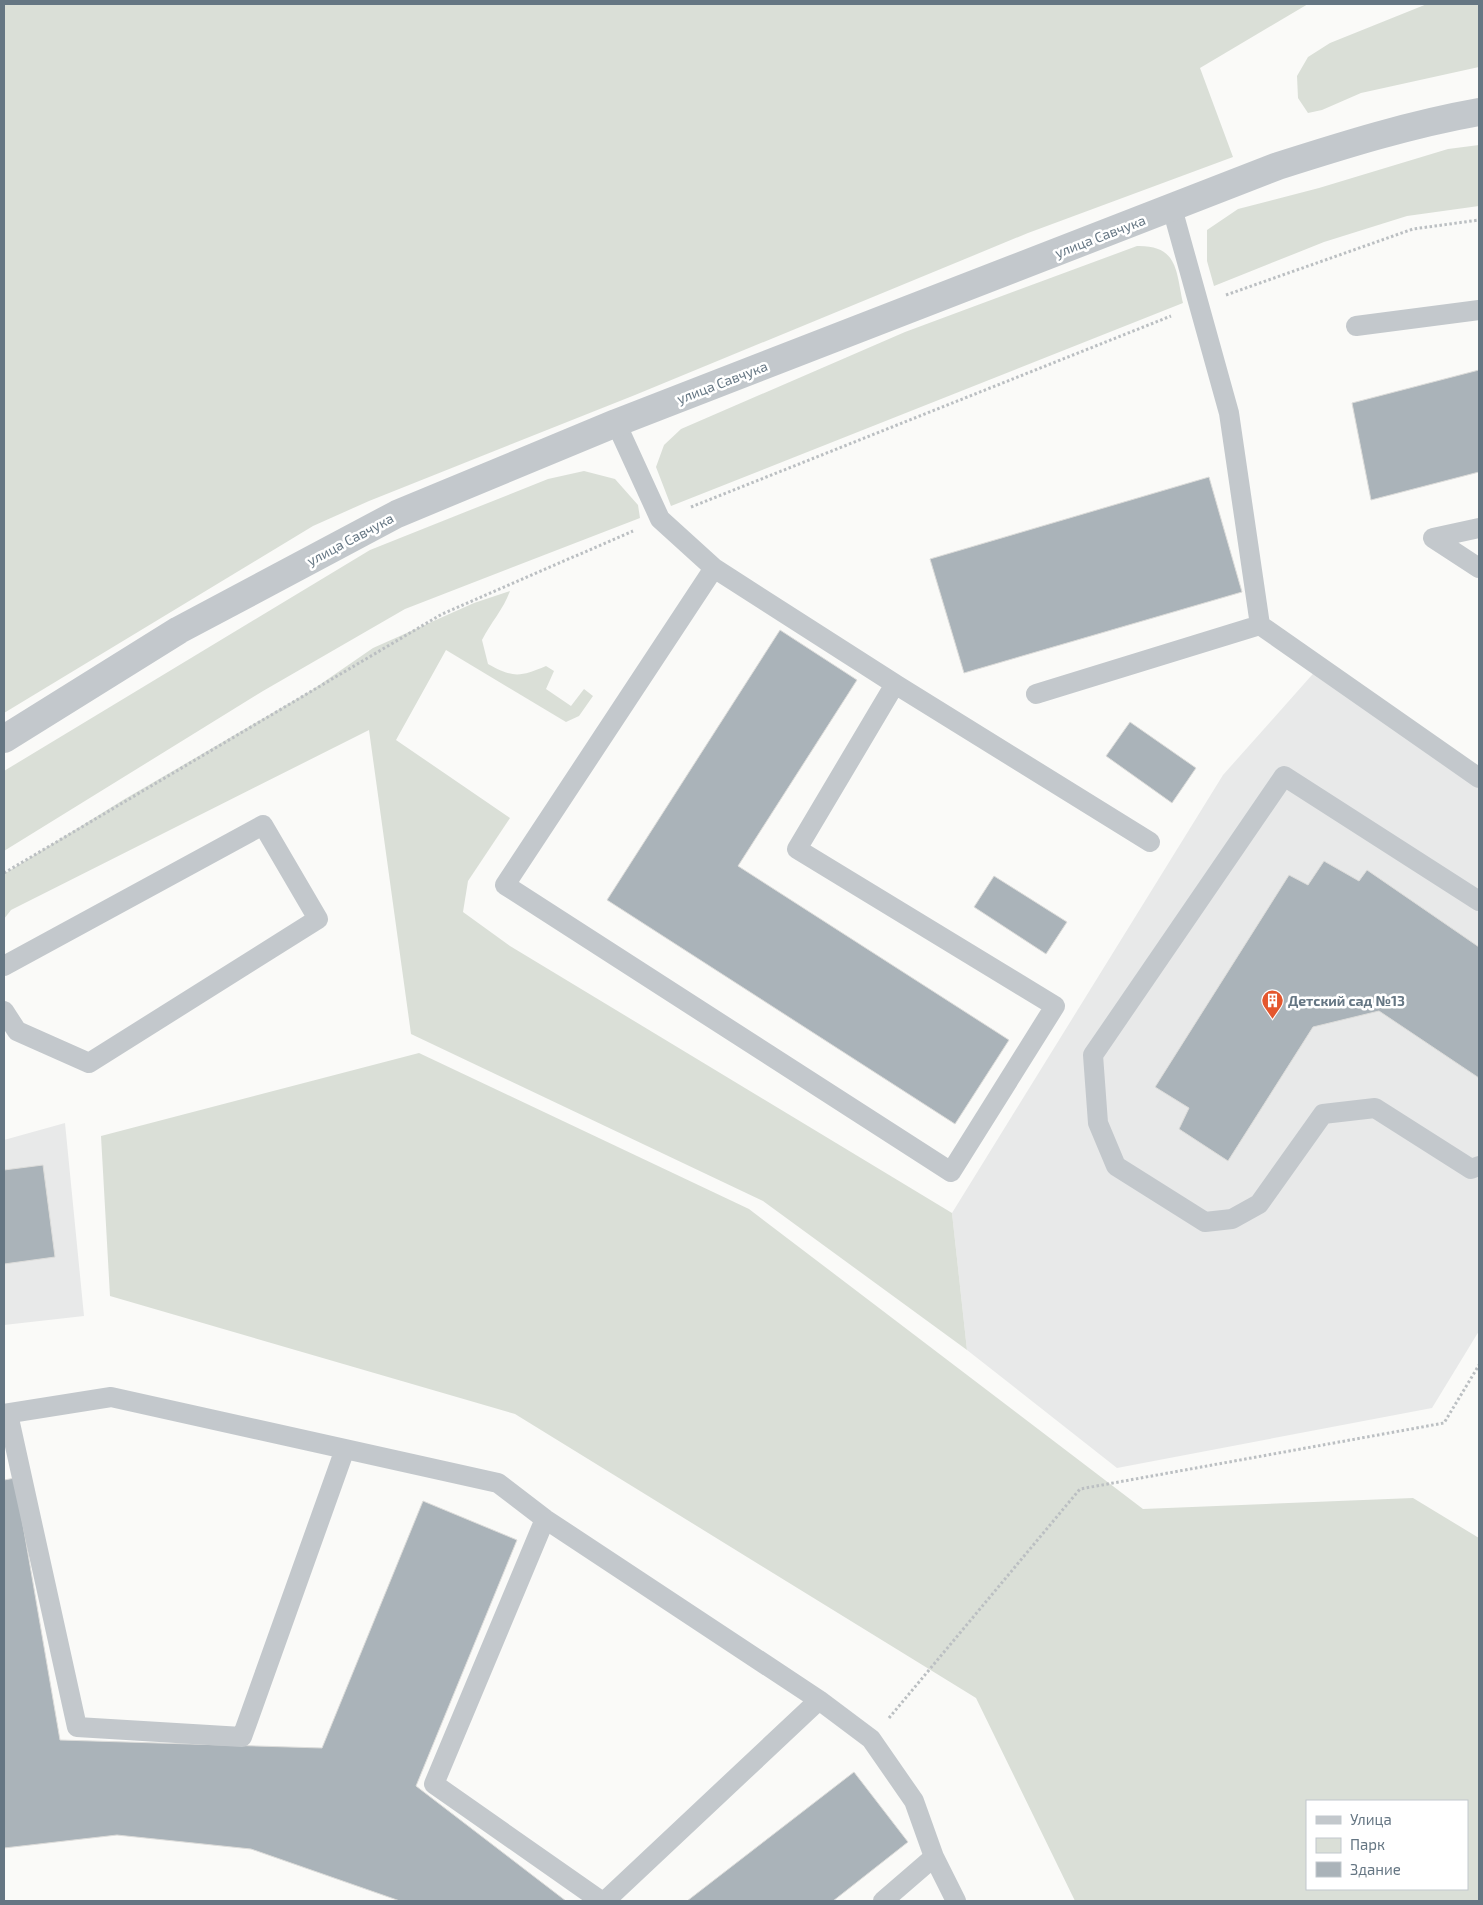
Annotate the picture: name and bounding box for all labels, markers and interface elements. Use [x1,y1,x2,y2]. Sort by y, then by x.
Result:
street label: улица Савчука [1052,211,1148,261]
street label: улица Савчука [674,357,770,407]
street label: улица Савчука [304,509,396,569]
building icon: Детский сад №13 [1260,988,1284,1019]
place label: Детский сад №13 [1288,992,1405,1009]
legend [1306,1800,1468,1890]
text: Улица [1350,1810,1392,1828]
text: Парк [1350,1835,1385,1853]
text: Здание [1350,1860,1401,1878]

